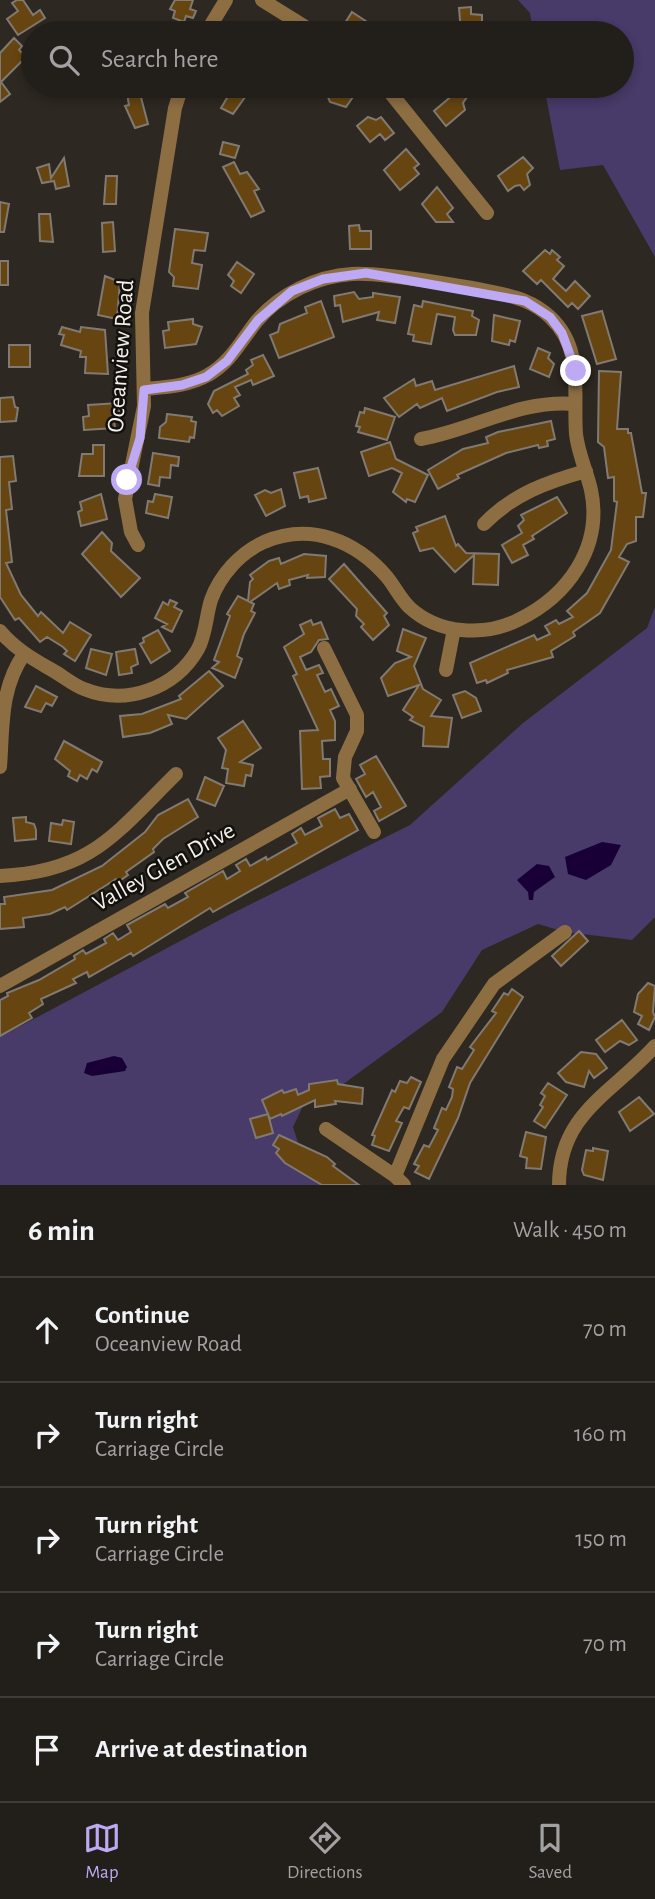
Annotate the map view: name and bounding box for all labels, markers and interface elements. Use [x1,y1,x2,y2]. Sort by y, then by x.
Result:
search box [21,21,634,98]
icon: search [45,41,83,79]
text: Search here [101,46,219,72]
street label: Oceanview Road [104,279,138,433]
route end [560,355,591,386]
route start [111,464,142,495]
street label: Valley Glen Drive [89,818,239,916]
text: 6 min [28,1216,95,1246]
text: Walk · 450 m [513,1219,627,1242]
text: Continue [95,1302,190,1328]
icon: ahead [28,1311,66,1349]
text: 70 m [583,1318,627,1341]
text: Oceanview Road [95,1333,242,1356]
text: Turn right [95,1407,198,1433]
icon: right [28,1416,66,1454]
text: 160 m [574,1423,627,1446]
text: Carriage Circle [95,1438,224,1461]
text: Turn right [95,1512,198,1538]
icon: right [28,1521,66,1559]
text: 150 m [575,1528,627,1551]
text: Carriage Circle [95,1543,224,1566]
text: Turn right [95,1617,198,1643]
icon: right [28,1626,66,1664]
text: 70 m [583,1633,627,1656]
text: Carriage Circle [95,1648,224,1671]
icon: arrive [28,1731,66,1769]
text: Arrive at destination [95,1736,308,1762]
tab: Map [83,1819,121,1884]
tab: Directions [287,1819,363,1884]
tab: Saved [529,1819,572,1884]

